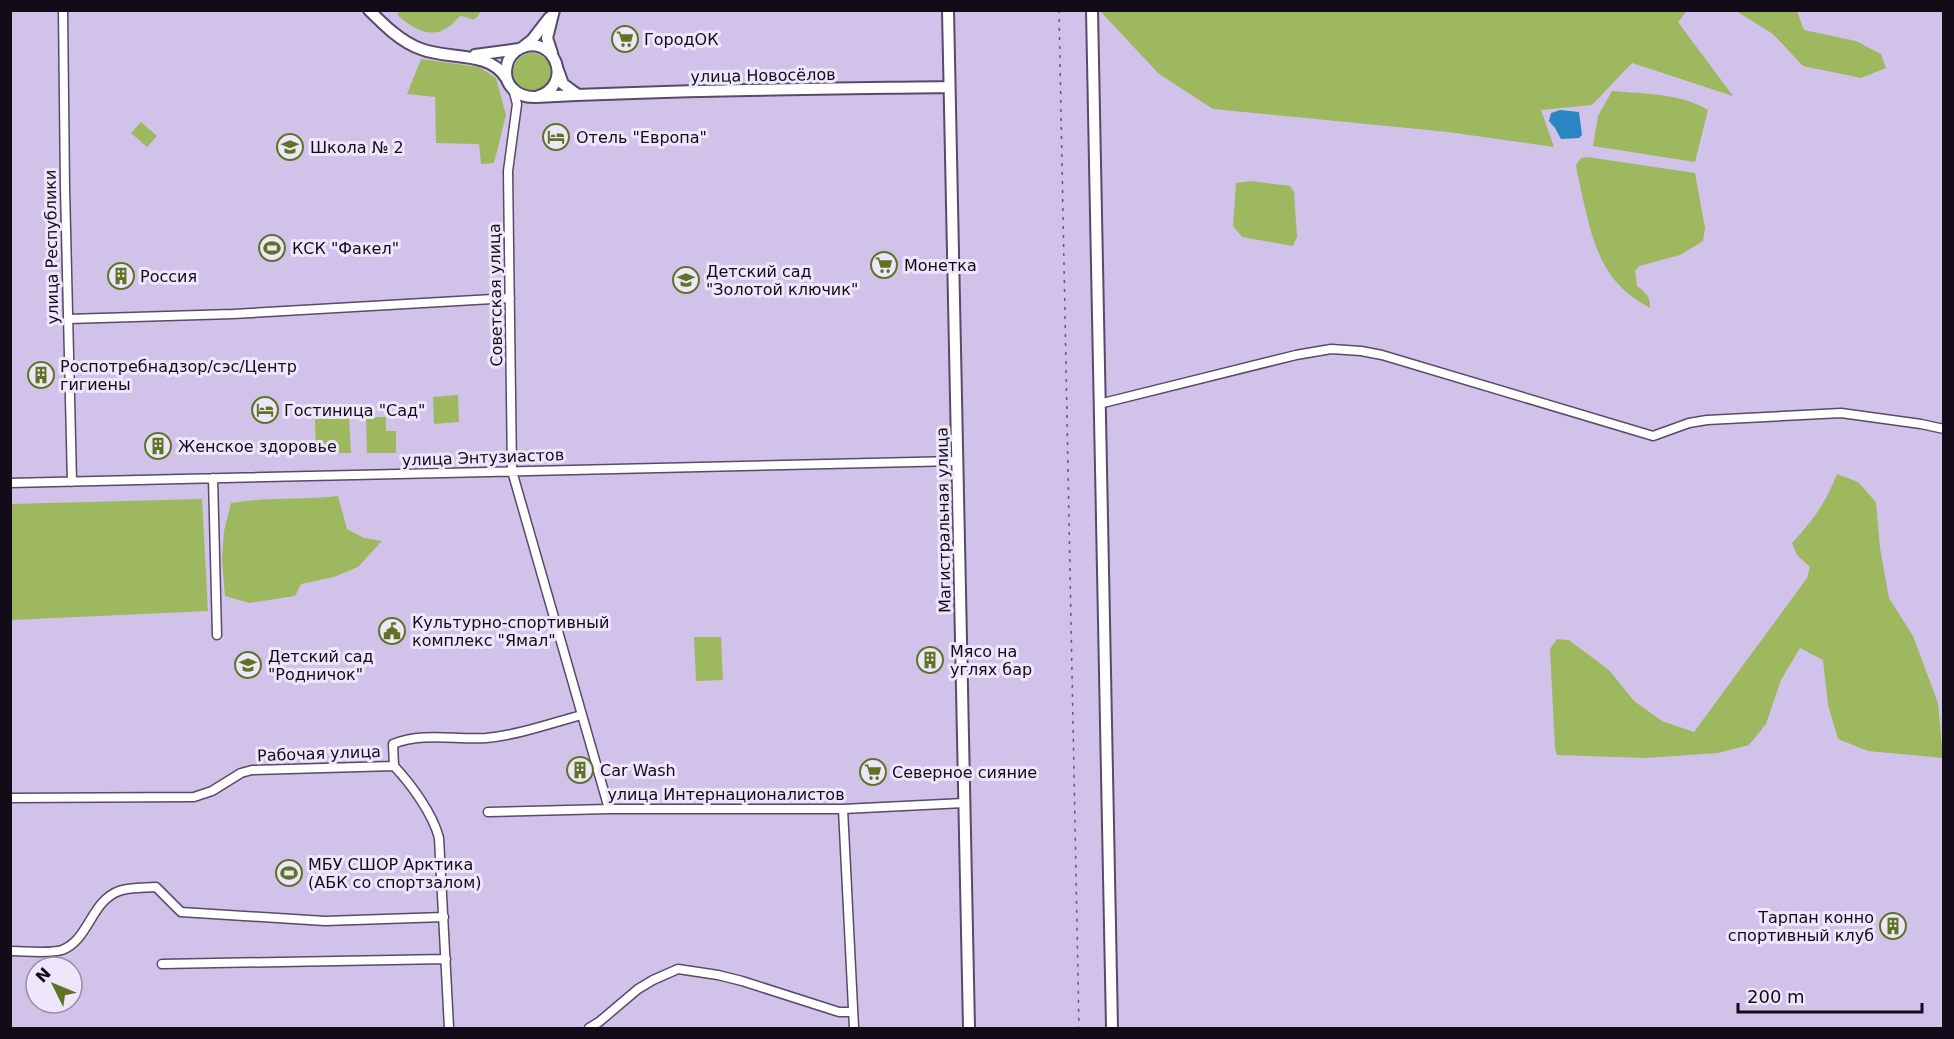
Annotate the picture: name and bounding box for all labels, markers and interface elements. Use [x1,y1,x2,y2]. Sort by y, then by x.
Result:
supermarket icon: ГородОК [610,24,640,54]
place label: ГородОК [644,30,719,49]
street label: улица Новосёлов [690,65,836,86]
hotel icon: Отель "Европа" [541,122,571,152]
place label: Отель "Европа" [576,128,707,147]
school or university icon: Школа № 2 [275,132,305,162]
place label: Школа № 2 [310,138,404,157]
street label: улица Республики [41,170,62,324]
street label: Советская улица [485,223,506,367]
sports icon: КСК "Факел" [257,233,287,263]
place label: КСК "Факел" [292,239,399,258]
supermarket icon: Монетка [869,250,899,280]
place label: Монетка [904,256,977,275]
building icon: Россия [106,261,136,291]
place label: Детский сад "Золотой ключик" [706,262,858,299]
school or university icon: Детский сад "Золотой ключик" [671,265,701,295]
place label: Россия [140,267,197,286]
place label: Роспотребнадзор/сэс/Центр гигиены [60,357,297,394]
building icon: Роспотребнадзор/сэс/Центр гигиены [26,360,56,390]
hotel icon: Гостиница "Сад" [250,395,280,425]
place label: Гостиница "Сад" [284,401,425,420]
street label: Магистральная улица [932,427,955,613]
building icon: Женское здоровье [143,431,173,461]
place label: Женское здоровье [178,437,337,456]
street label: улица Энтузиастов [402,445,564,470]
place label: Культурно-спортивный комплекс "Ямал" [412,613,609,650]
public building icon: Культурно-спортивный комплекс "Ямал" [377,616,407,646]
place label: Мясо на углях бар [950,642,1032,679]
building icon: Мясо на углях бар [915,645,945,675]
place label: Детский сад "Родничок" [268,647,374,684]
school or university icon: Детский сад "Родничок" [233,650,263,680]
street label: Рабочая улица [257,742,381,765]
building icon: Car Wash [565,755,595,785]
supermarket icon: Северное сияние [858,757,888,787]
place label: Car Wash [600,761,676,780]
place label: Северное сияние [892,763,1037,782]
street label: улица Интернационалистов [607,785,845,804]
place label: МБУ СШОР Арктика (АБК со спортзалом) [308,855,481,892]
sports icon: МБУ СШОР Арктика (АБК со спортзалом) [274,858,304,888]
place label: Тарпан конно спортивный клуб [1728,908,1874,945]
building icon: Тарпан конно спортивный клуб [1878,911,1908,941]
north arrow [24,955,84,1015]
text: N [32,964,55,986]
scale bar [1738,976,1922,1014]
text: 200 m [1747,986,1805,1007]

